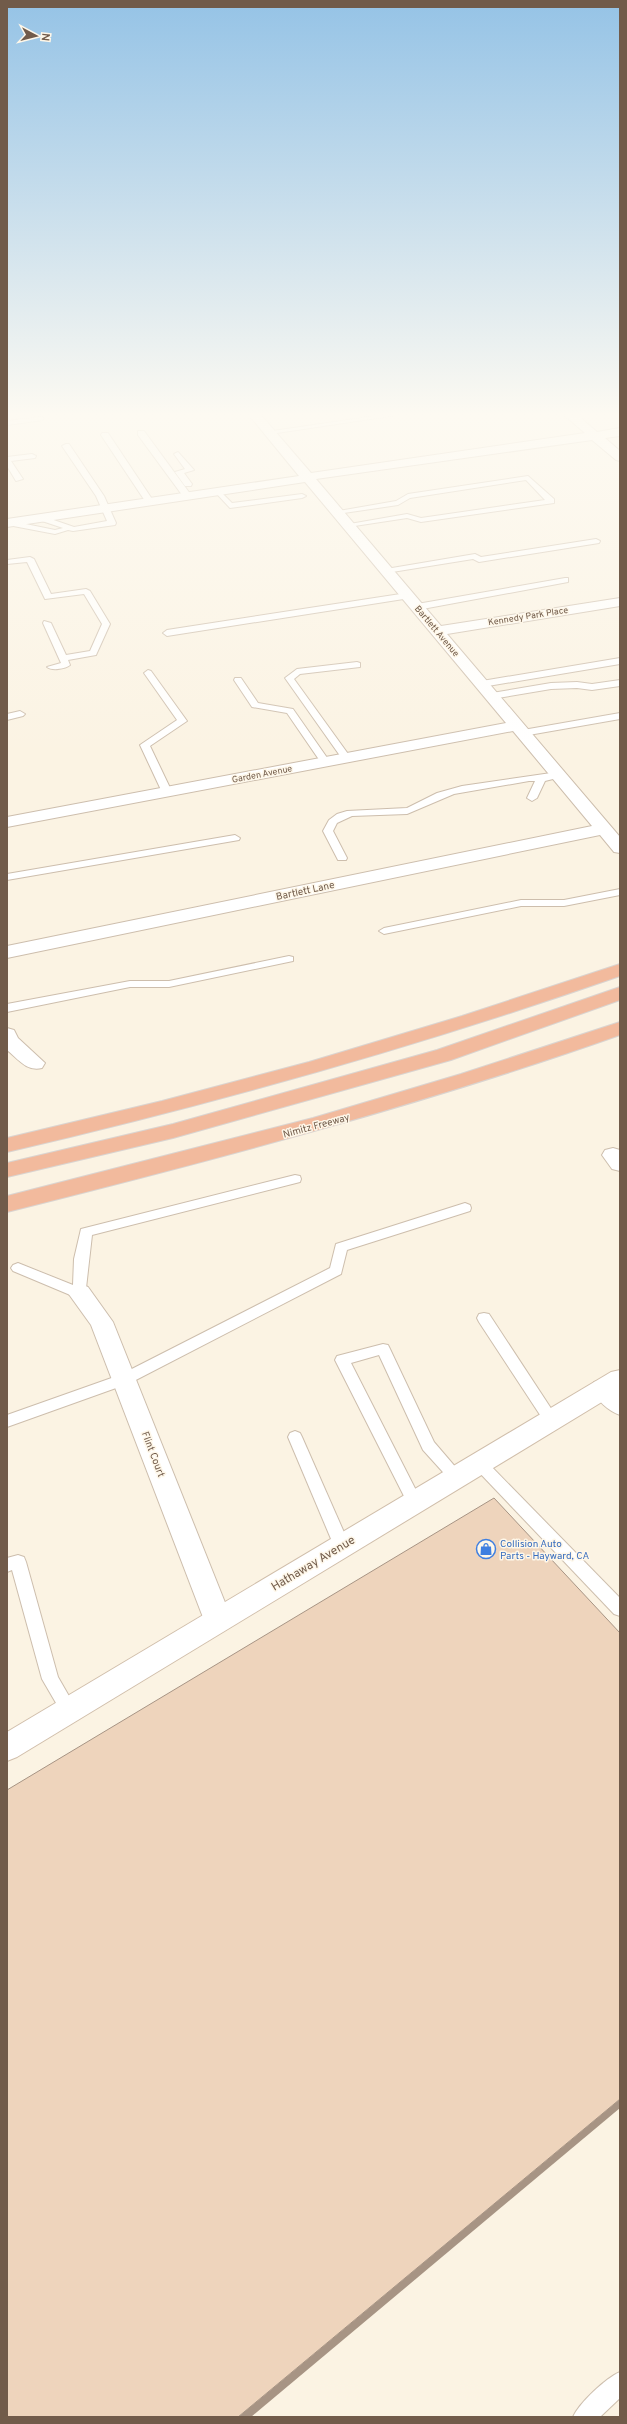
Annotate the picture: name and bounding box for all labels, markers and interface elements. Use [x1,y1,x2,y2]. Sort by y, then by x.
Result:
north arrow [16,16,56,56]
text: N [38,32,52,42]
street label: Bartlett Avenue [412,604,461,659]
street label: Kennedy Park Place [487,605,569,628]
street label: Garden Avenue [231,763,293,786]
street label: Bartlett Lane [275,879,336,904]
street label: Nimitz Freeway [282,1111,351,1142]
street label: Flint Court [138,1430,167,1479]
street label: Hathaway Avenue [269,1533,358,1595]
shop icon: Collision Auto Parts - Hayward, CA [475,1538,497,1560]
place label: Collision Auto Parts - Hayward, CA [500,1538,589,1563]

